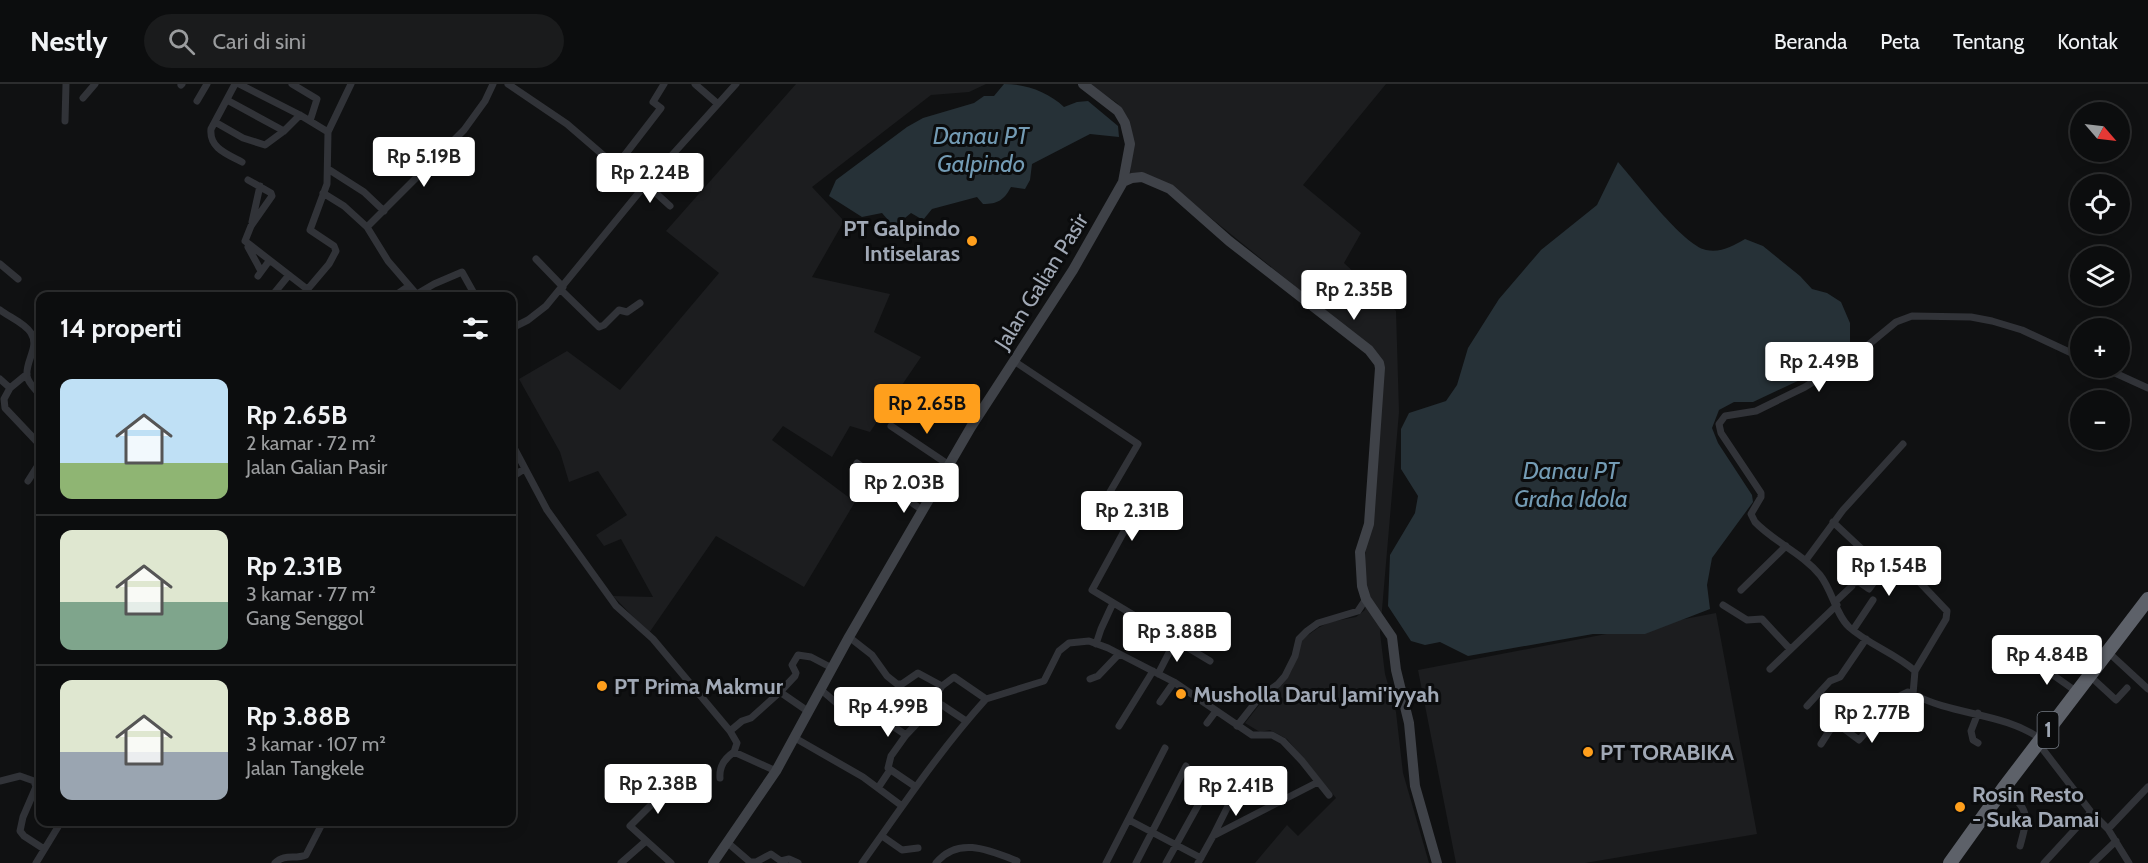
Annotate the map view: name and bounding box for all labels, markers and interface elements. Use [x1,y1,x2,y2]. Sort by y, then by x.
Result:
search box [144,14,564,68]
text: Nestly [30,24,108,58]
icon: search [165,25,198,58]
text: Cari di sini [213,28,306,55]
text: Beranda [1774,29,1847,54]
text: Peta [1880,29,1920,54]
text: Tentang [1953,29,2024,54]
text: Kontak [2057,29,2118,54]
north arrow [2070,102,2130,162]
map controls [2070,102,2130,450]
water label: Danau PT Galpindo [933,121,1031,178]
pin: Rp 5.19B [362,137,486,188]
text: Rp 5.19B [387,144,461,168]
pin: Rp 2.24B [588,153,712,204]
text: Rp 2.24B [611,160,689,184]
button: locate [2070,174,2130,234]
street label: Jalan Galian Pasir [988,208,1094,355]
place label: PT Galpindo Intiselaras [843,215,960,267]
marker: PT Galpindo Intiselaras [965,234,979,248]
button: layers [2070,246,2130,306]
pin: Rp 2.35B [1292,270,1416,321]
text: Rp 2.35B [1315,277,1393,301]
text: 14 properti [60,312,182,344]
icon: filters [459,312,492,345]
button: + [2070,318,2130,378]
pin: Rp 2.49B [1757,342,1881,393]
text: Rp 2.49B [1779,349,1859,373]
pin: Rp 2.65B [865,384,989,435]
button: − [2070,390,2130,450]
text: Rp 2.65B [888,391,966,415]
text: Rp 2.65B [246,399,347,431]
icon: home [108,403,180,475]
text: 2 kamar · 72 m² [246,431,376,455]
text: Jalan Galian Pasir [246,455,387,479]
water label: Danau PT Graha Idola [1514,456,1628,513]
pin: Rp 2.03B [842,463,966,514]
text: Rp 2.03B [864,470,944,494]
pin: Rp 2.31B [1070,491,1194,542]
text: Rp 2.31B [1095,498,1169,522]
pin: Rp 1.54B [1827,546,1951,597]
text: Rp 2.31B [246,550,342,582]
text: Rp 1.54B [1851,553,1927,577]
icon: home [108,554,180,626]
text: 3 kamar · 77 m² [246,582,376,606]
text: Gang Senggol [246,606,363,630]
pin: Rp 3.88B [1115,612,1239,663]
text: Rp 3.88B [1137,619,1217,643]
pin: Rp 4.84B [1985,635,2109,686]
text: Rp 4.84B [2006,642,2088,666]
place label: PT Prima Makmur [614,673,784,700]
marker: PT Prima Makmur [595,679,609,693]
place label: Musholla Darul Jami'iyyah [1193,681,1439,708]
pin: Rp 4.99B [826,687,950,738]
marker: Musholla Darul Jami'iyyah [1174,687,1188,701]
pin: Rp 2.77B [1810,693,1934,744]
text: Rp 4.99B [848,694,928,718]
text: Rp 3.88B [246,700,350,732]
text: Rp 2.77B [1834,700,1910,724]
icon: home [108,704,180,776]
road number: 1 [2038,712,2058,748]
text: 3 kamar · 107 m² [246,732,386,756]
place label: PT TORABIKA [1600,739,1734,766]
marker: PT TORABIKA [1581,745,1595,759]
text: Jalan Tangkele [246,756,364,780]
pin: Rp 2.38B [596,764,720,815]
pin: Rp 2.41B [1174,766,1298,817]
text: Rp 2.38B [619,771,697,795]
text: Rp 2.41B [1198,773,1274,797]
place label: Rosin Resto - Suka Damai [1972,781,2099,833]
marker: Rosin Resto - Suka Damai [1953,800,1967,814]

